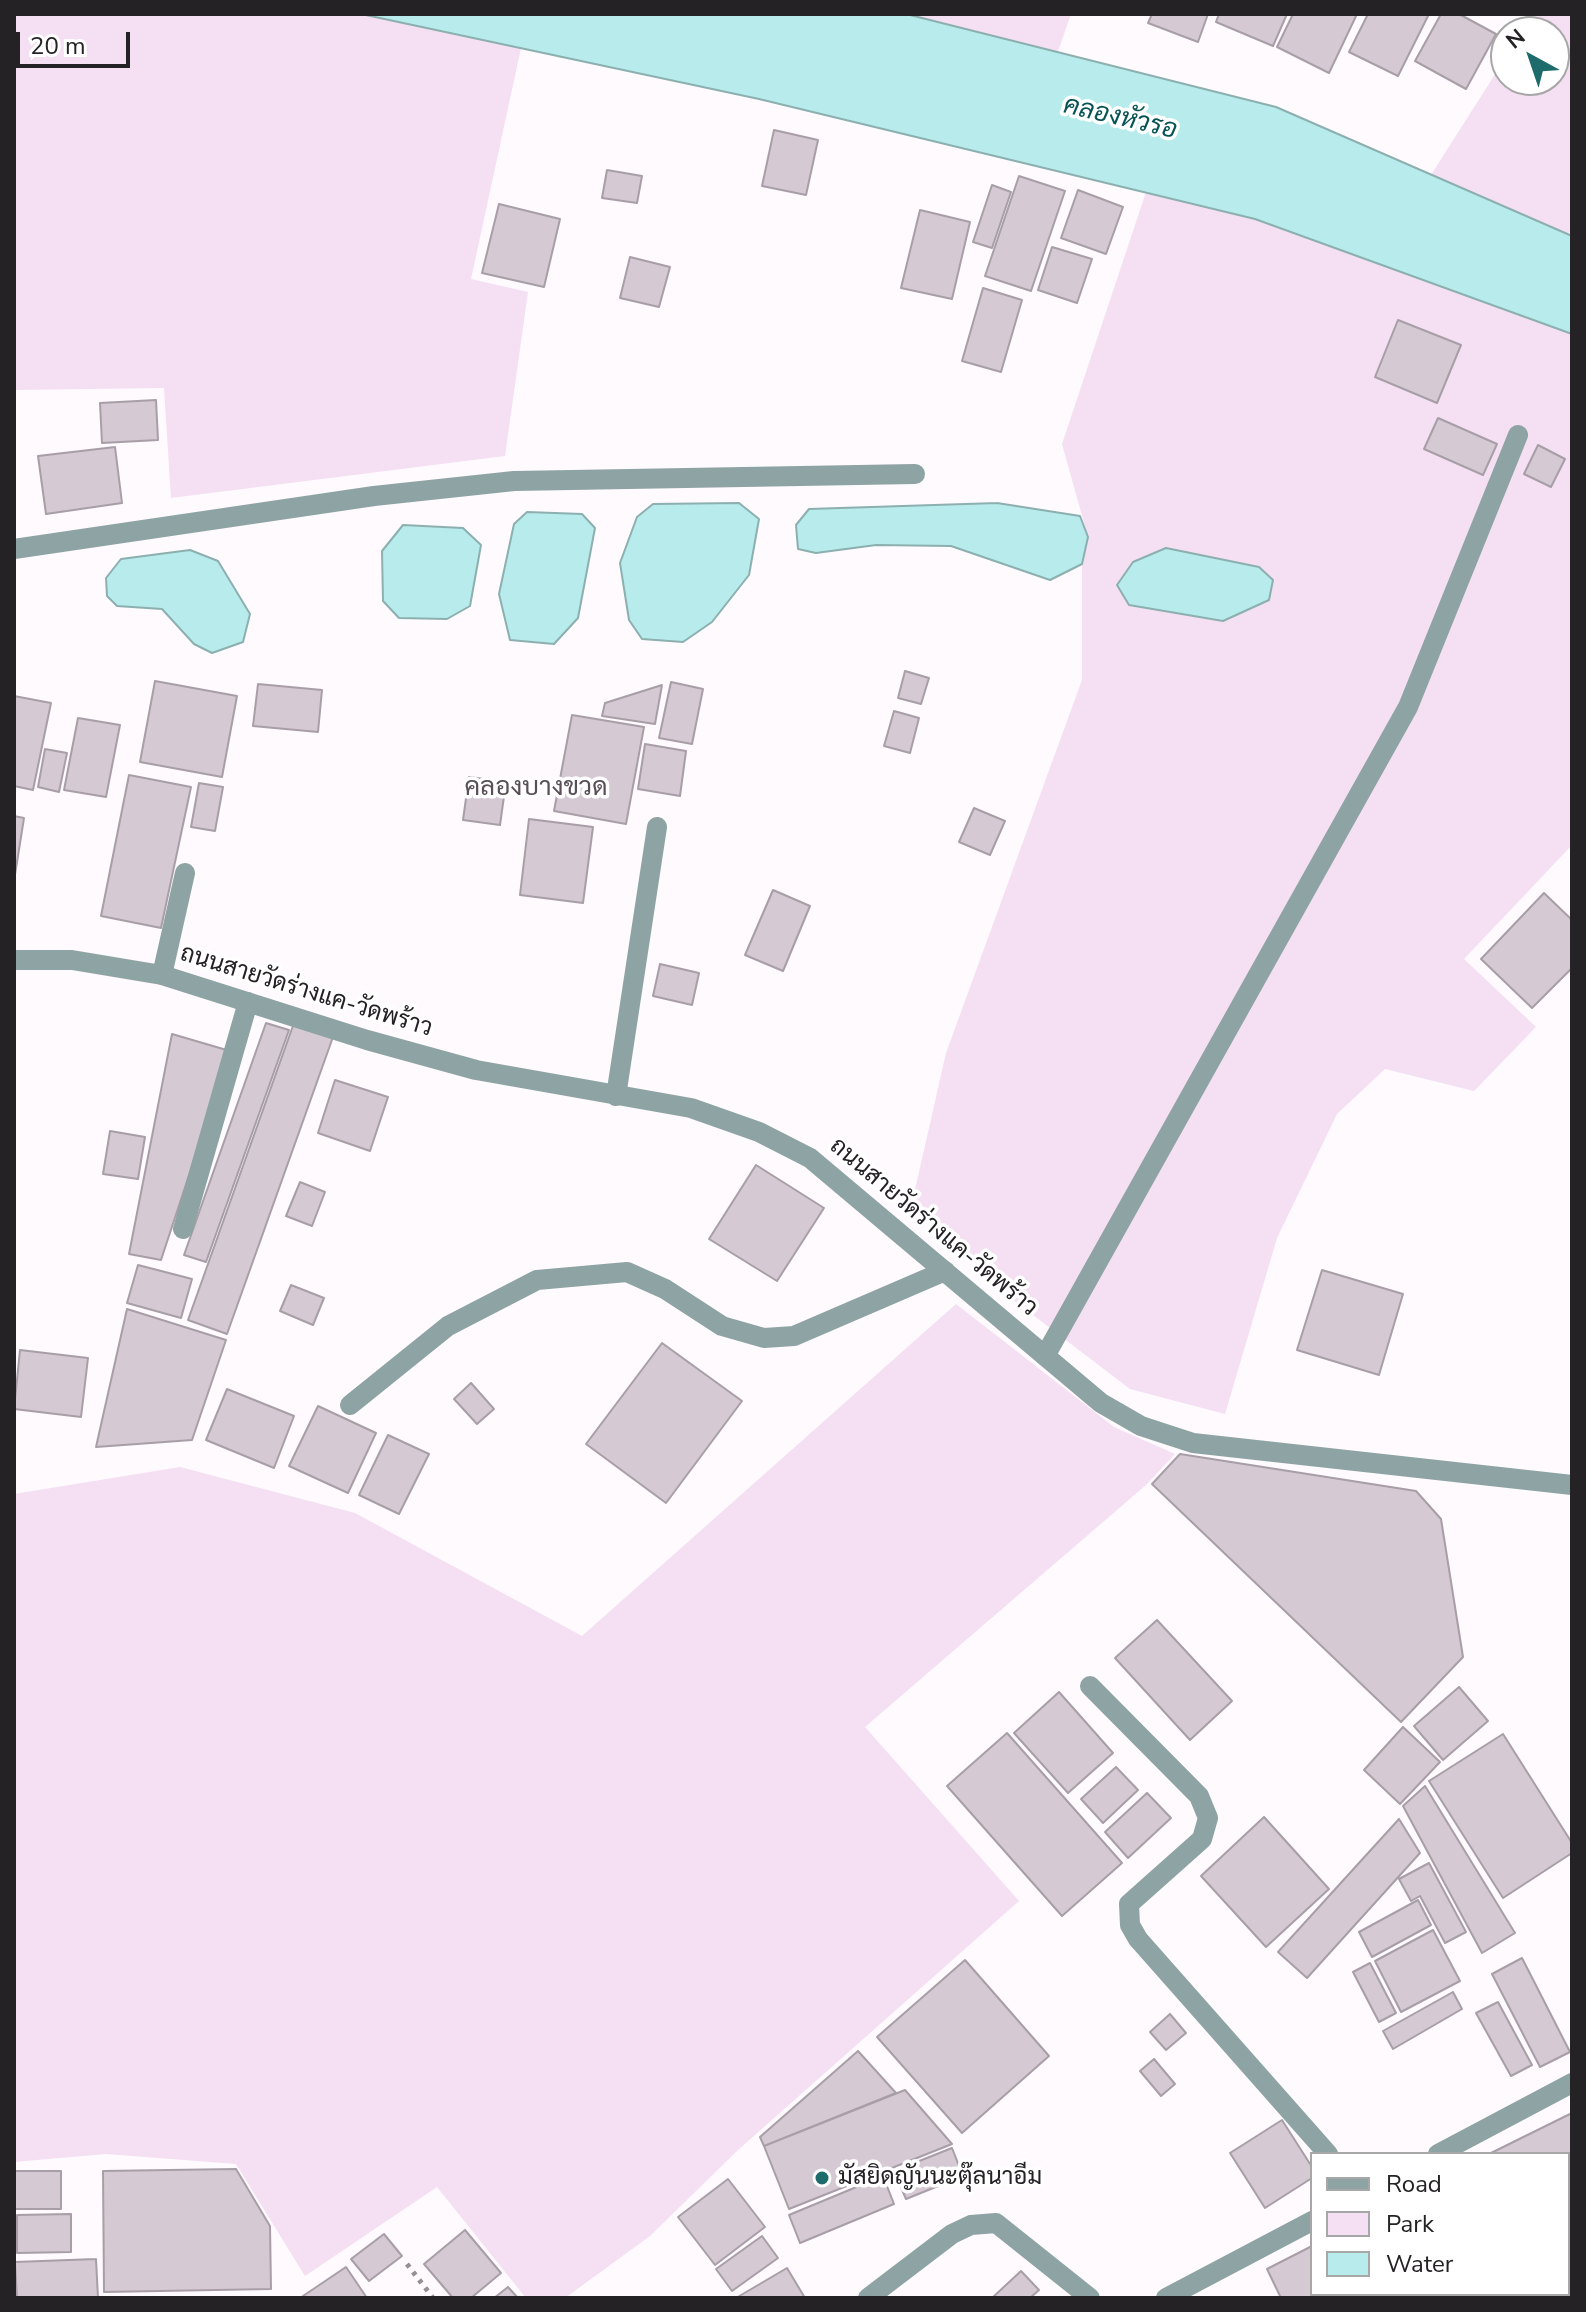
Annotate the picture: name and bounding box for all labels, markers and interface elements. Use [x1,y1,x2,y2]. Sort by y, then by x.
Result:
scale bar [20,16,134,66]
north arrow [1490,16,1570,96]
text: N [1500,22,1532,56]
text: 20 m [30,30,86,62]
water label: คลองหัวรอ [1060,91,1180,147]
district label: คลองบางขวด [464,773,608,805]
street label: ถนนสายวัดร่างแค-วัดพร้าว [176,940,436,1044]
street label: ถนนสายวัดร่างแค-วัดพร้าว [823,1133,1043,1323]
legend [1310,2152,1570,2296]
place label: มัสยิดญันนะตุ๊ลนาอีม [838,2164,1042,2192]
text: Road [1386,2168,1442,2200]
marker: มัสยิดญันนะตุ๊ลนาอีม [813,2169,831,2187]
text: Park [1386,2208,1434,2240]
text: Water [1386,2248,1453,2280]

